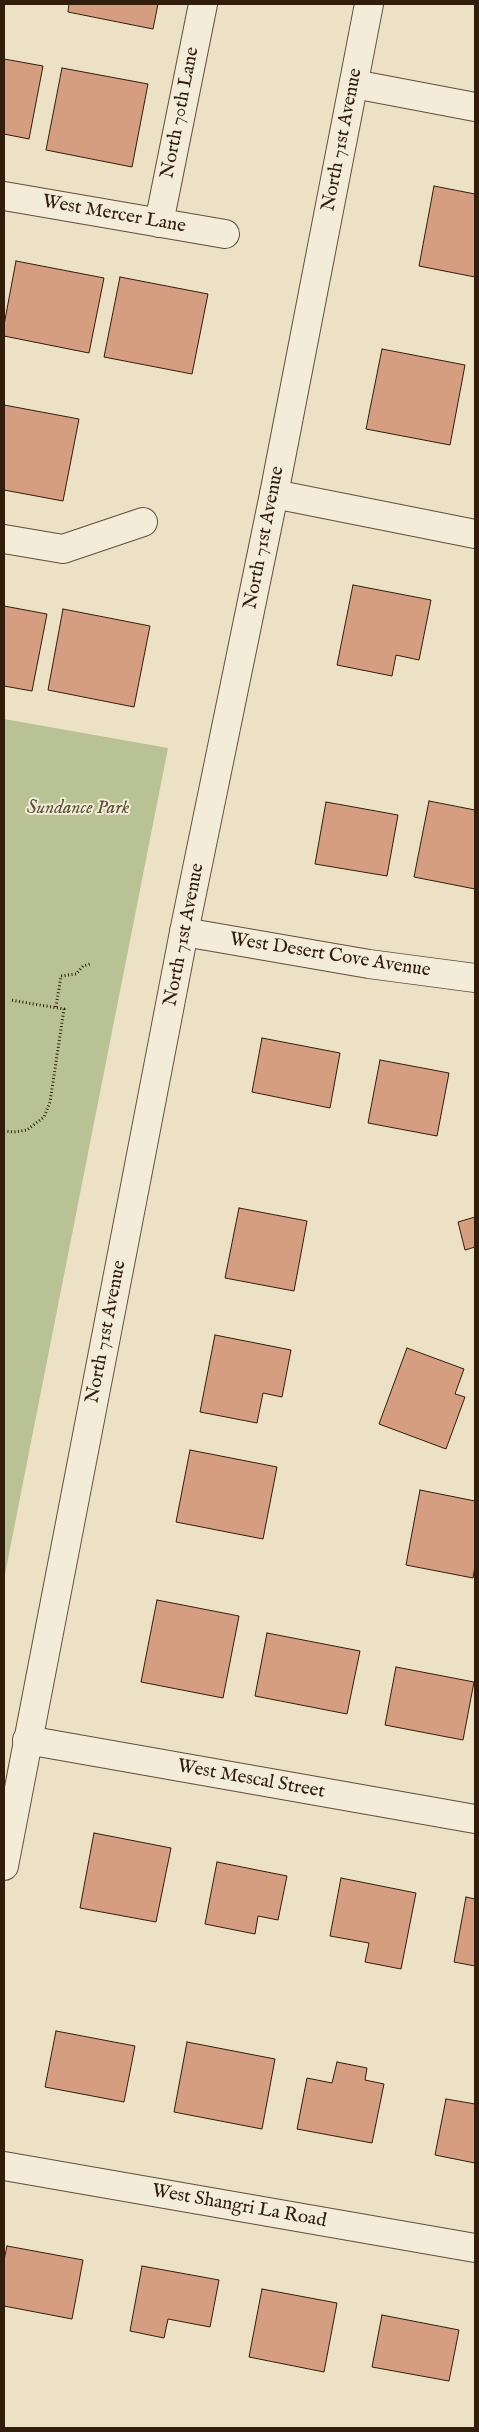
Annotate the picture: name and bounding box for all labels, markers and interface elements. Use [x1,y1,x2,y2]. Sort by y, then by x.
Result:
street label: North 70th Lane [157,45,205,181]
street label: North 71st Avenue [318,67,368,213]
street label: West Mercer Lane [41,191,187,239]
street label: North 71st Avenue [240,465,290,611]
park label: Sundance Park [27,798,129,820]
street label: North 71st Avenue [160,862,210,1008]
street label: West Desert Cove Avenue [228,929,432,983]
street label: North 71st Avenue [82,1259,132,1405]
street label: West Mescal Street [176,1756,326,1804]
street label: West Shangri La Road [150,2180,328,2234]

